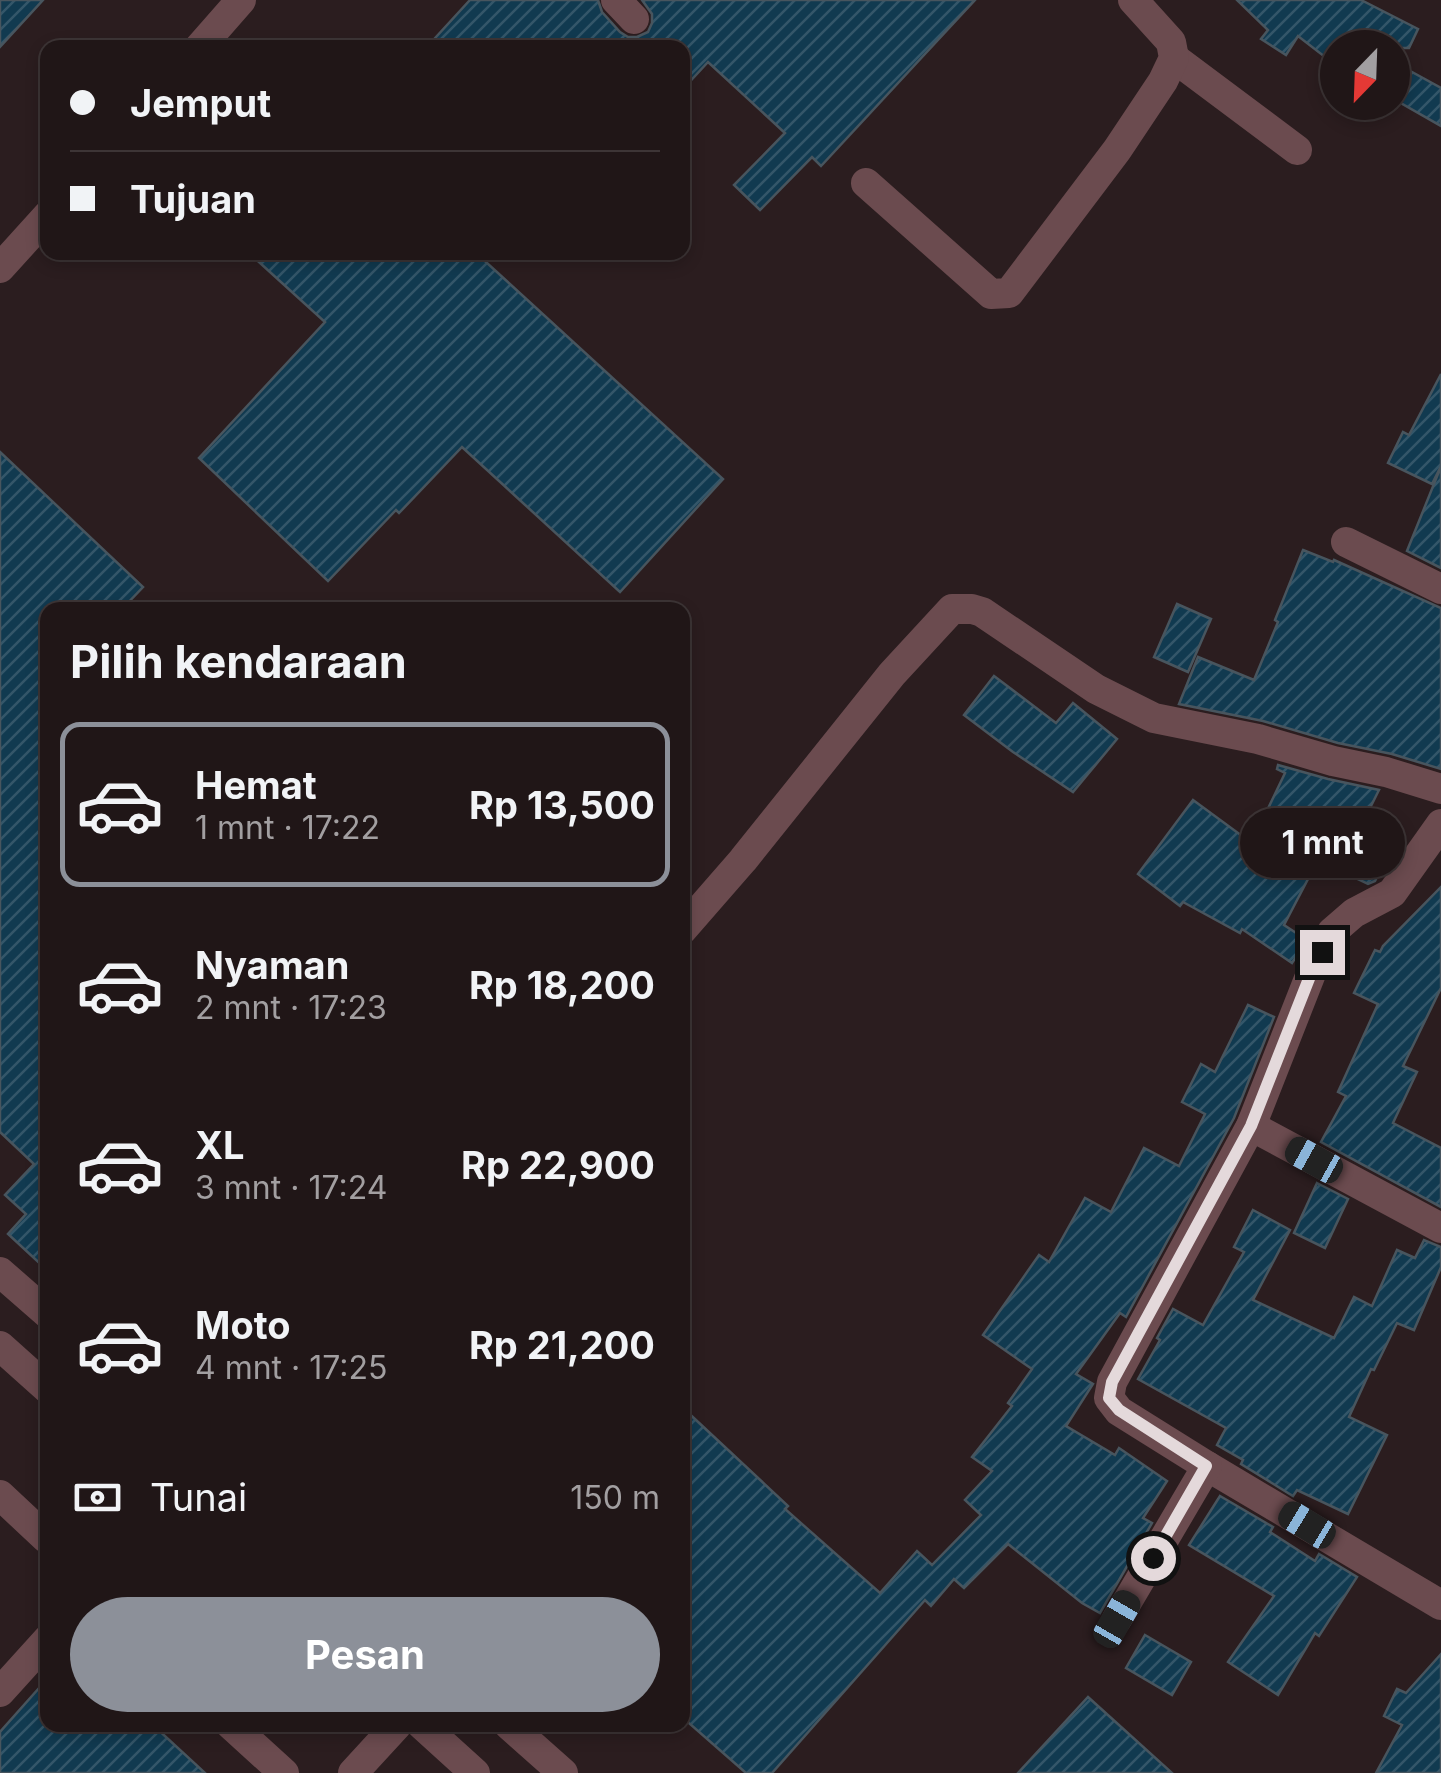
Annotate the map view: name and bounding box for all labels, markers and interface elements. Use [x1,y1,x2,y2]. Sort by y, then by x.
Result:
north arrow [1320,30,1410,120]
map controls [1320,30,1410,120]
text: Jemput [130,80,271,126]
text: Tujuan [130,176,256,222]
text: Pilih kendaraan [70,634,407,689]
icon: car [75,760,165,850]
text: Hemat [195,762,317,808]
text: Rp 13,500 [469,782,655,828]
callout: 1 mnt [1240,807,1404,877]
text: 1 mnt · 17:22 [195,808,380,847]
text: 1 mnt [1281,823,1364,862]
route end [1300,930,1345,975]
icon: car [75,940,165,1030]
text: Nyaman [195,942,349,988]
text: Rp 18,200 [469,962,655,1008]
text: 2 mnt · 17:23 [195,988,387,1027]
icon: car [75,1120,165,1210]
text: XL [195,1122,245,1168]
car [1280,1132,1348,1188]
text: Rp 22,900 [461,1142,655,1188]
text: 3 mnt · 17:24 [195,1168,387,1207]
icon: car [75,1300,165,1390]
text: Moto [195,1302,291,1348]
text: Rp 21,200 [469,1322,655,1368]
text: 4 mnt · 17:25 [195,1348,388,1387]
icon: cash [70,1470,125,1525]
text: Tunai [150,1474,247,1520]
text: 150 m [570,1478,660,1517]
car [1274,1497,1340,1553]
route start [1131,1536,1176,1581]
car [1089,1586,1145,1652]
button: Pesan [70,1597,660,1712]

